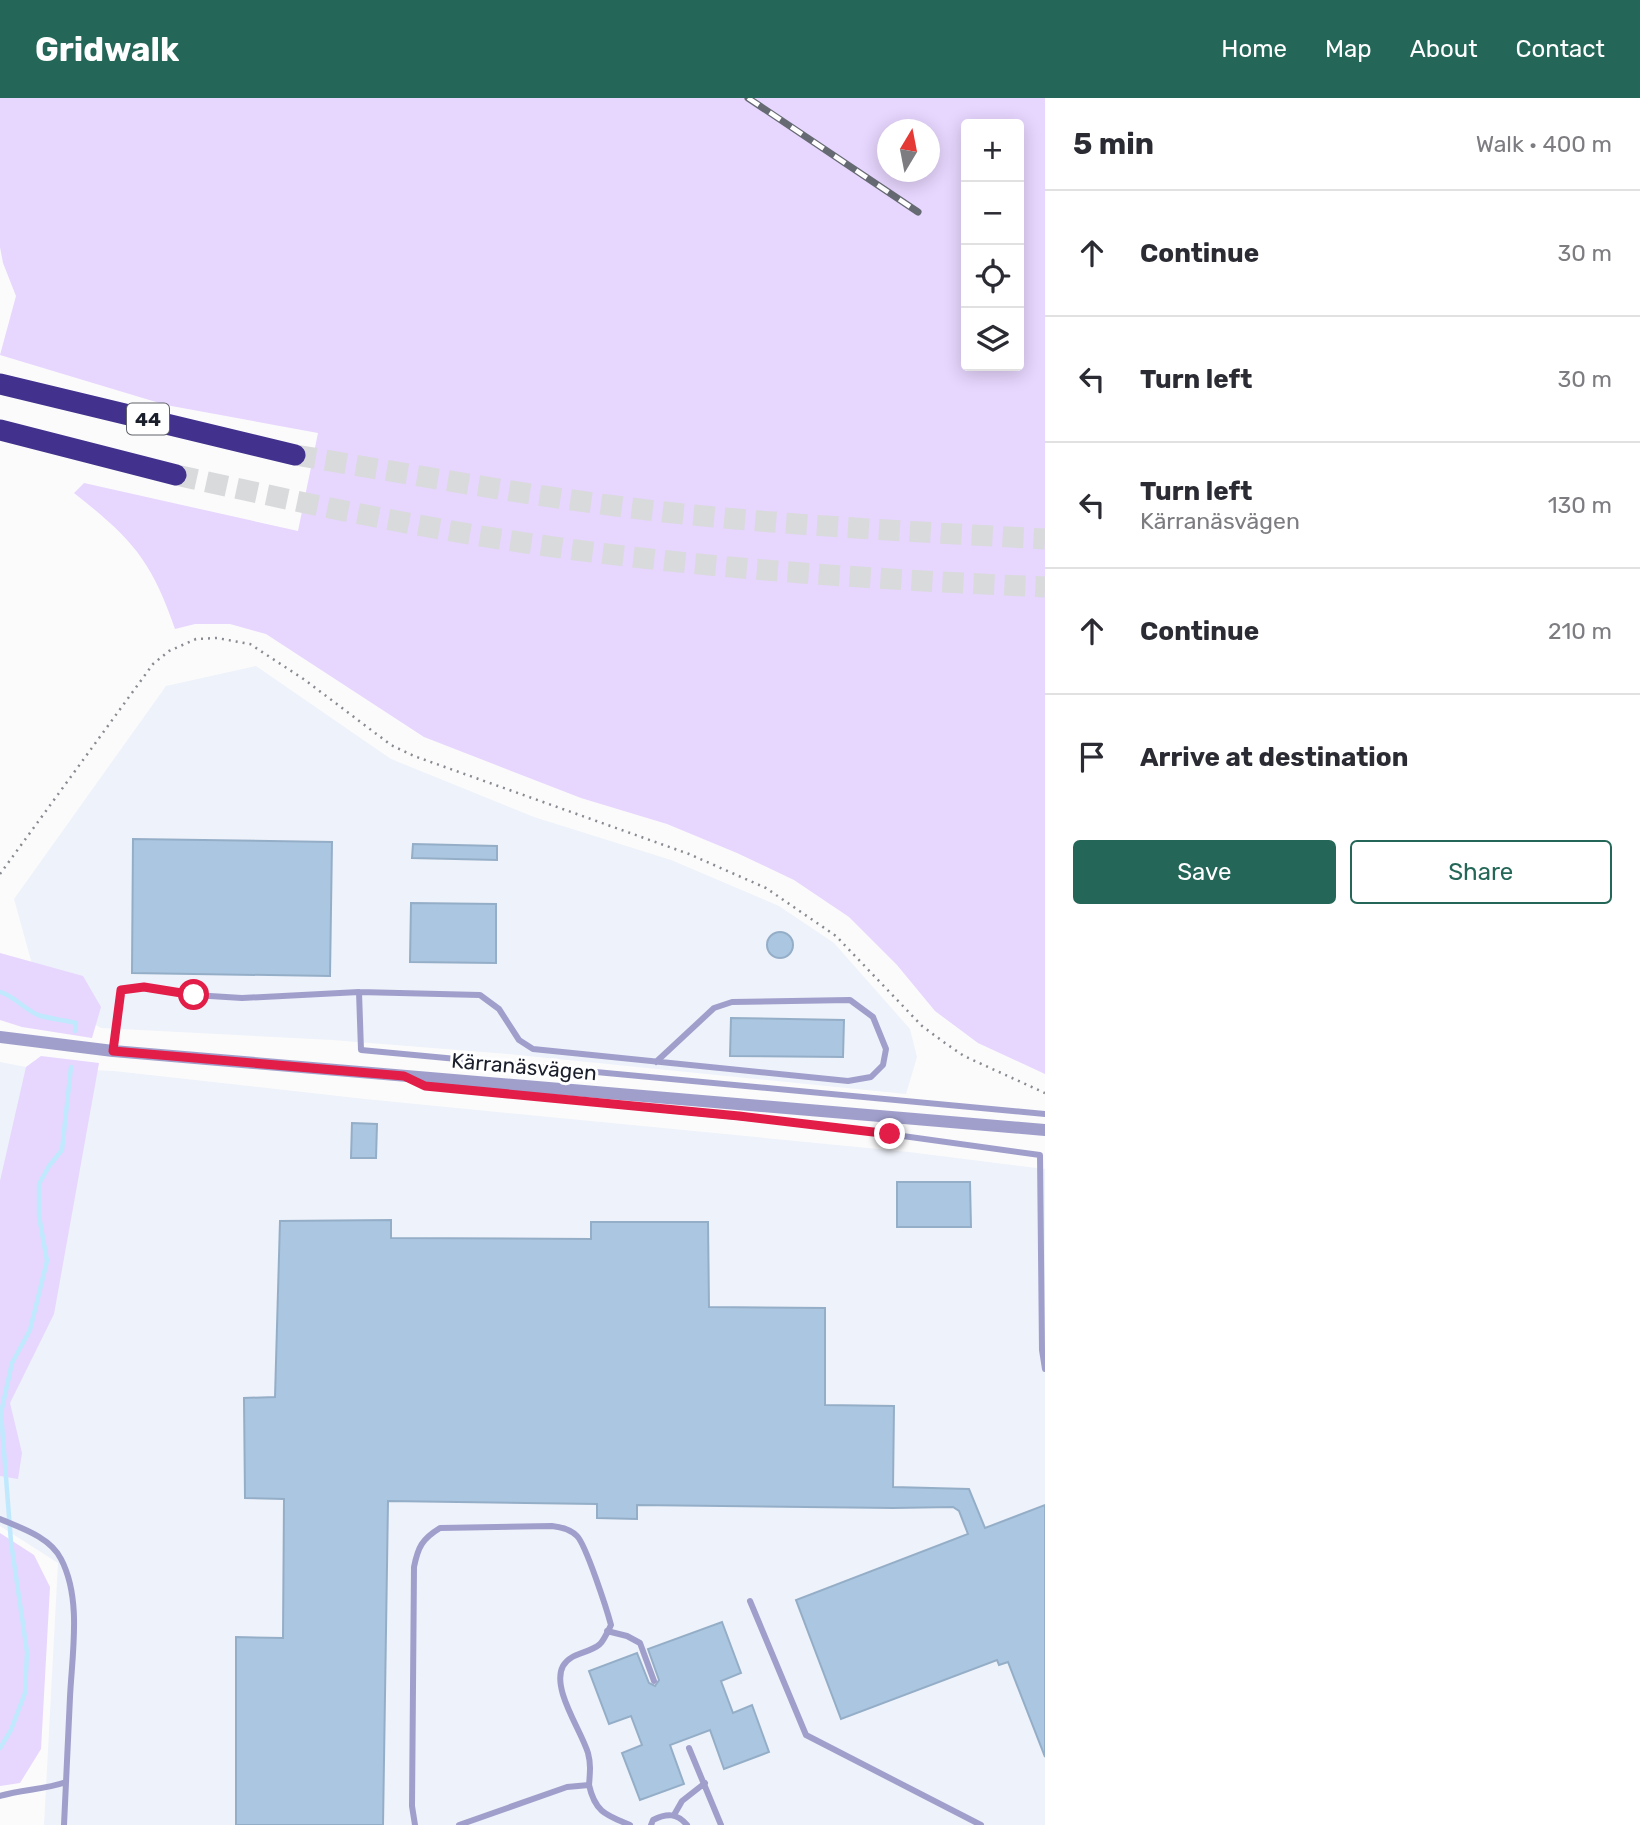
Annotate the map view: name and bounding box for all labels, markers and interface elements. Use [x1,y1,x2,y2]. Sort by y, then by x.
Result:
text: Gridwalk [35,30,179,69]
text: Home [1221,35,1287,63]
text: Map [1325,35,1372,63]
text: About [1410,35,1478,63]
text: Contact [1516,35,1605,63]
north arrow [877,119,940,182]
map controls [961,119,1024,371]
button: + [961,119,1024,182]
text: 5 min [1073,126,1154,162]
text: Walk · 400 m [1476,130,1612,158]
button: − [961,182,1024,245]
icon: ahead [1073,234,1111,272]
text: Continue [1140,238,1259,269]
text: 30 m [1557,239,1612,267]
button: locate [961,245,1024,308]
button: layers [961,308,1024,371]
icon: left [1073,360,1111,398]
text: Turn left [1140,364,1252,395]
text: 30 m [1557,365,1612,393]
road number: 44 [127,404,169,434]
text: Turn left [1140,476,1252,507]
icon: left [1073,486,1111,524]
text: 130 m [1548,491,1612,519]
text: Kärranäsvägen [1140,507,1300,535]
icon: ahead [1073,612,1111,650]
text: Continue [1140,616,1259,647]
text: 210 m [1548,617,1612,645]
icon: arrive [1073,738,1111,776]
text: Arrive at destination [1140,742,1408,773]
button: Save [1073,840,1336,904]
button: Share [1350,840,1612,904]
route start [178,979,209,1010]
street label: Kärranäsvägen [450,1048,598,1085]
route end [874,1118,905,1149]

